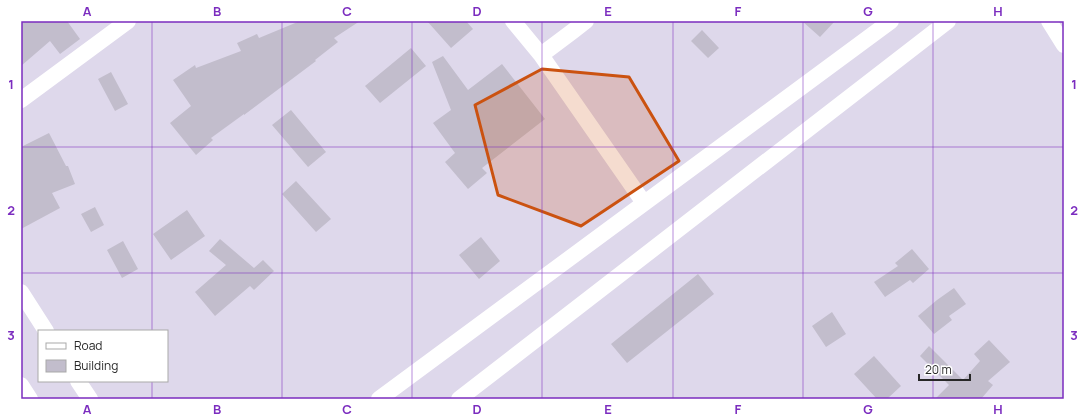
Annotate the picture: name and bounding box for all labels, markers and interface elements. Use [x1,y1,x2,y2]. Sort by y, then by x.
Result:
text: A [83,2,92,20]
text: B [213,2,221,20]
text: C [342,2,352,20]
text: D [472,2,482,20]
text: E [604,2,612,20]
text: F [735,2,742,20]
text: G [863,2,873,20]
text: H [993,2,1003,20]
text: 1 [8,75,14,93]
text: 1 [1071,75,1077,93]
text: 2 [7,201,15,219]
text: 2 [1070,201,1078,219]
text: 3 [7,326,15,344]
text: 3 [1070,326,1078,344]
legend [38,330,168,382]
text: Road [74,337,102,354]
scale bar [919,356,970,382]
text: Building [74,357,118,374]
text: 20 m [925,361,952,378]
text: A [83,400,92,418]
text: B [213,400,221,418]
text: C [342,400,352,418]
text: D [472,400,482,418]
text: E [604,400,612,418]
text: F [735,400,742,418]
text: G [863,400,873,418]
text: H [993,400,1003,418]

